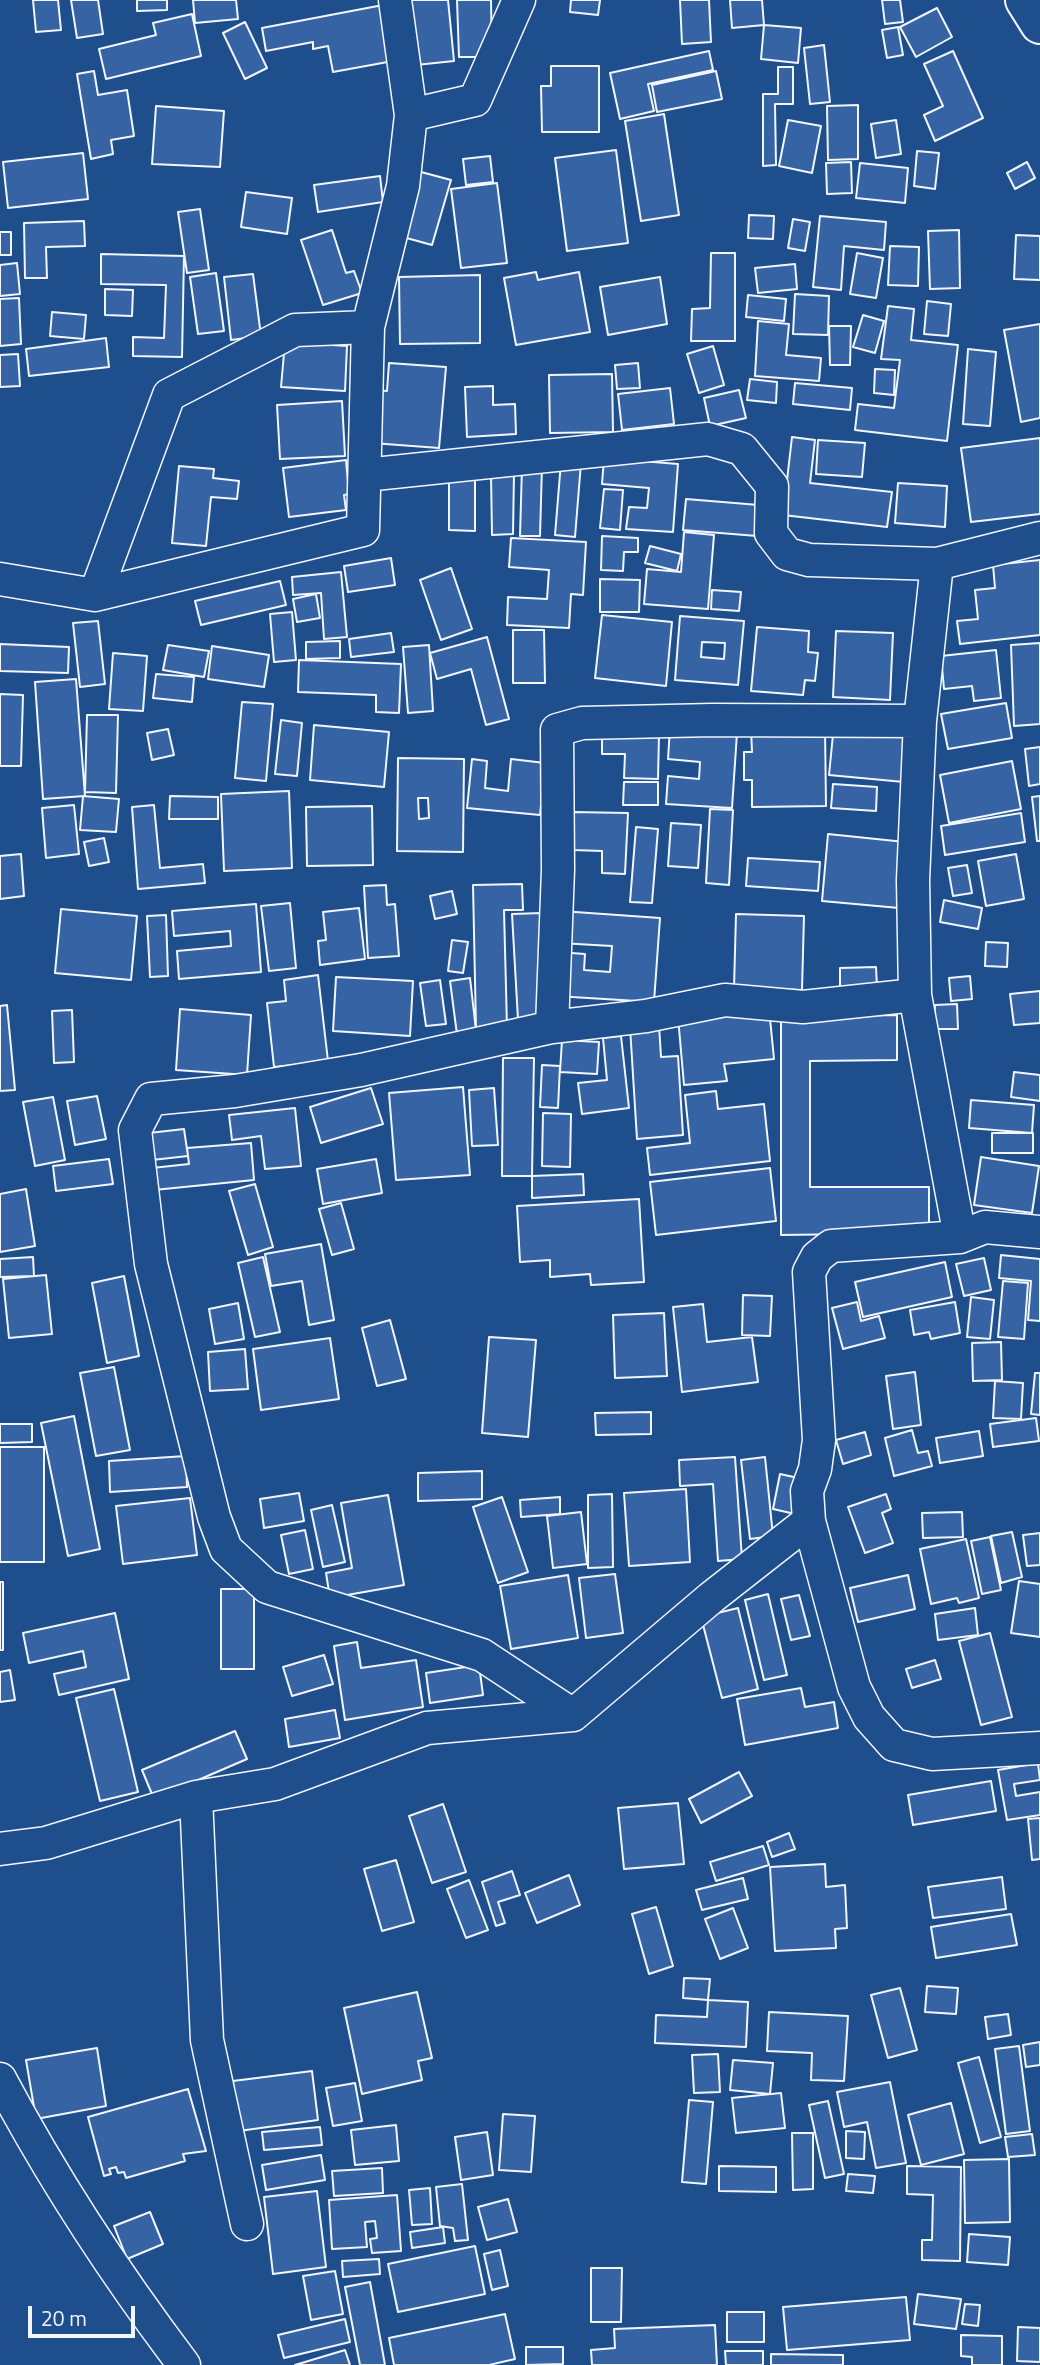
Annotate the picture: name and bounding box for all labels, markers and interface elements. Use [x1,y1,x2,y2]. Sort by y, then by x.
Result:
scale bar [32,2292,138,2336]
text: 20 m [41,2302,87,2334]

